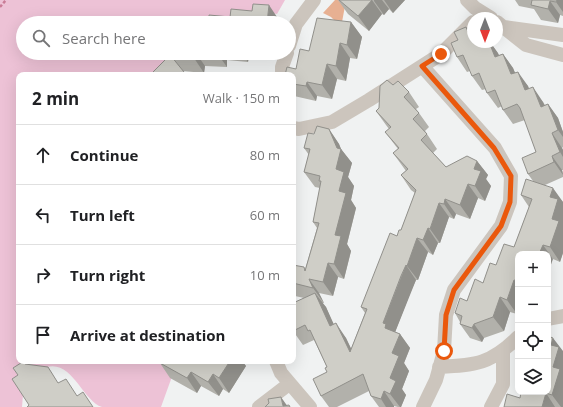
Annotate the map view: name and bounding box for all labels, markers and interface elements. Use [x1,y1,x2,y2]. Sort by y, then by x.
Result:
north arrow [467,12,503,48]
search box [16,16,296,60]
icon: search [30,27,52,49]
text: Search here [62,28,146,48]
route end [432,45,450,63]
text: 2 min [32,87,79,110]
text: Walk · 150 m [203,89,280,107]
icon: ahead [32,144,54,166]
text: Continue [70,145,138,165]
text: 80 m [250,146,280,164]
icon: left [32,204,54,226]
text: Turn left [70,205,135,225]
text: 60 m [250,206,280,224]
map controls [515,251,551,395]
button: + [515,251,551,287]
icon: right [32,264,54,286]
text: Turn right [70,265,145,285]
text: 10 m [250,266,280,284]
button: − [515,287,551,323]
button: locate [515,323,551,359]
icon: arrive [32,324,54,346]
text: Arrive at destination [70,325,225,345]
route start [435,342,453,360]
button: layers [515,359,551,395]

